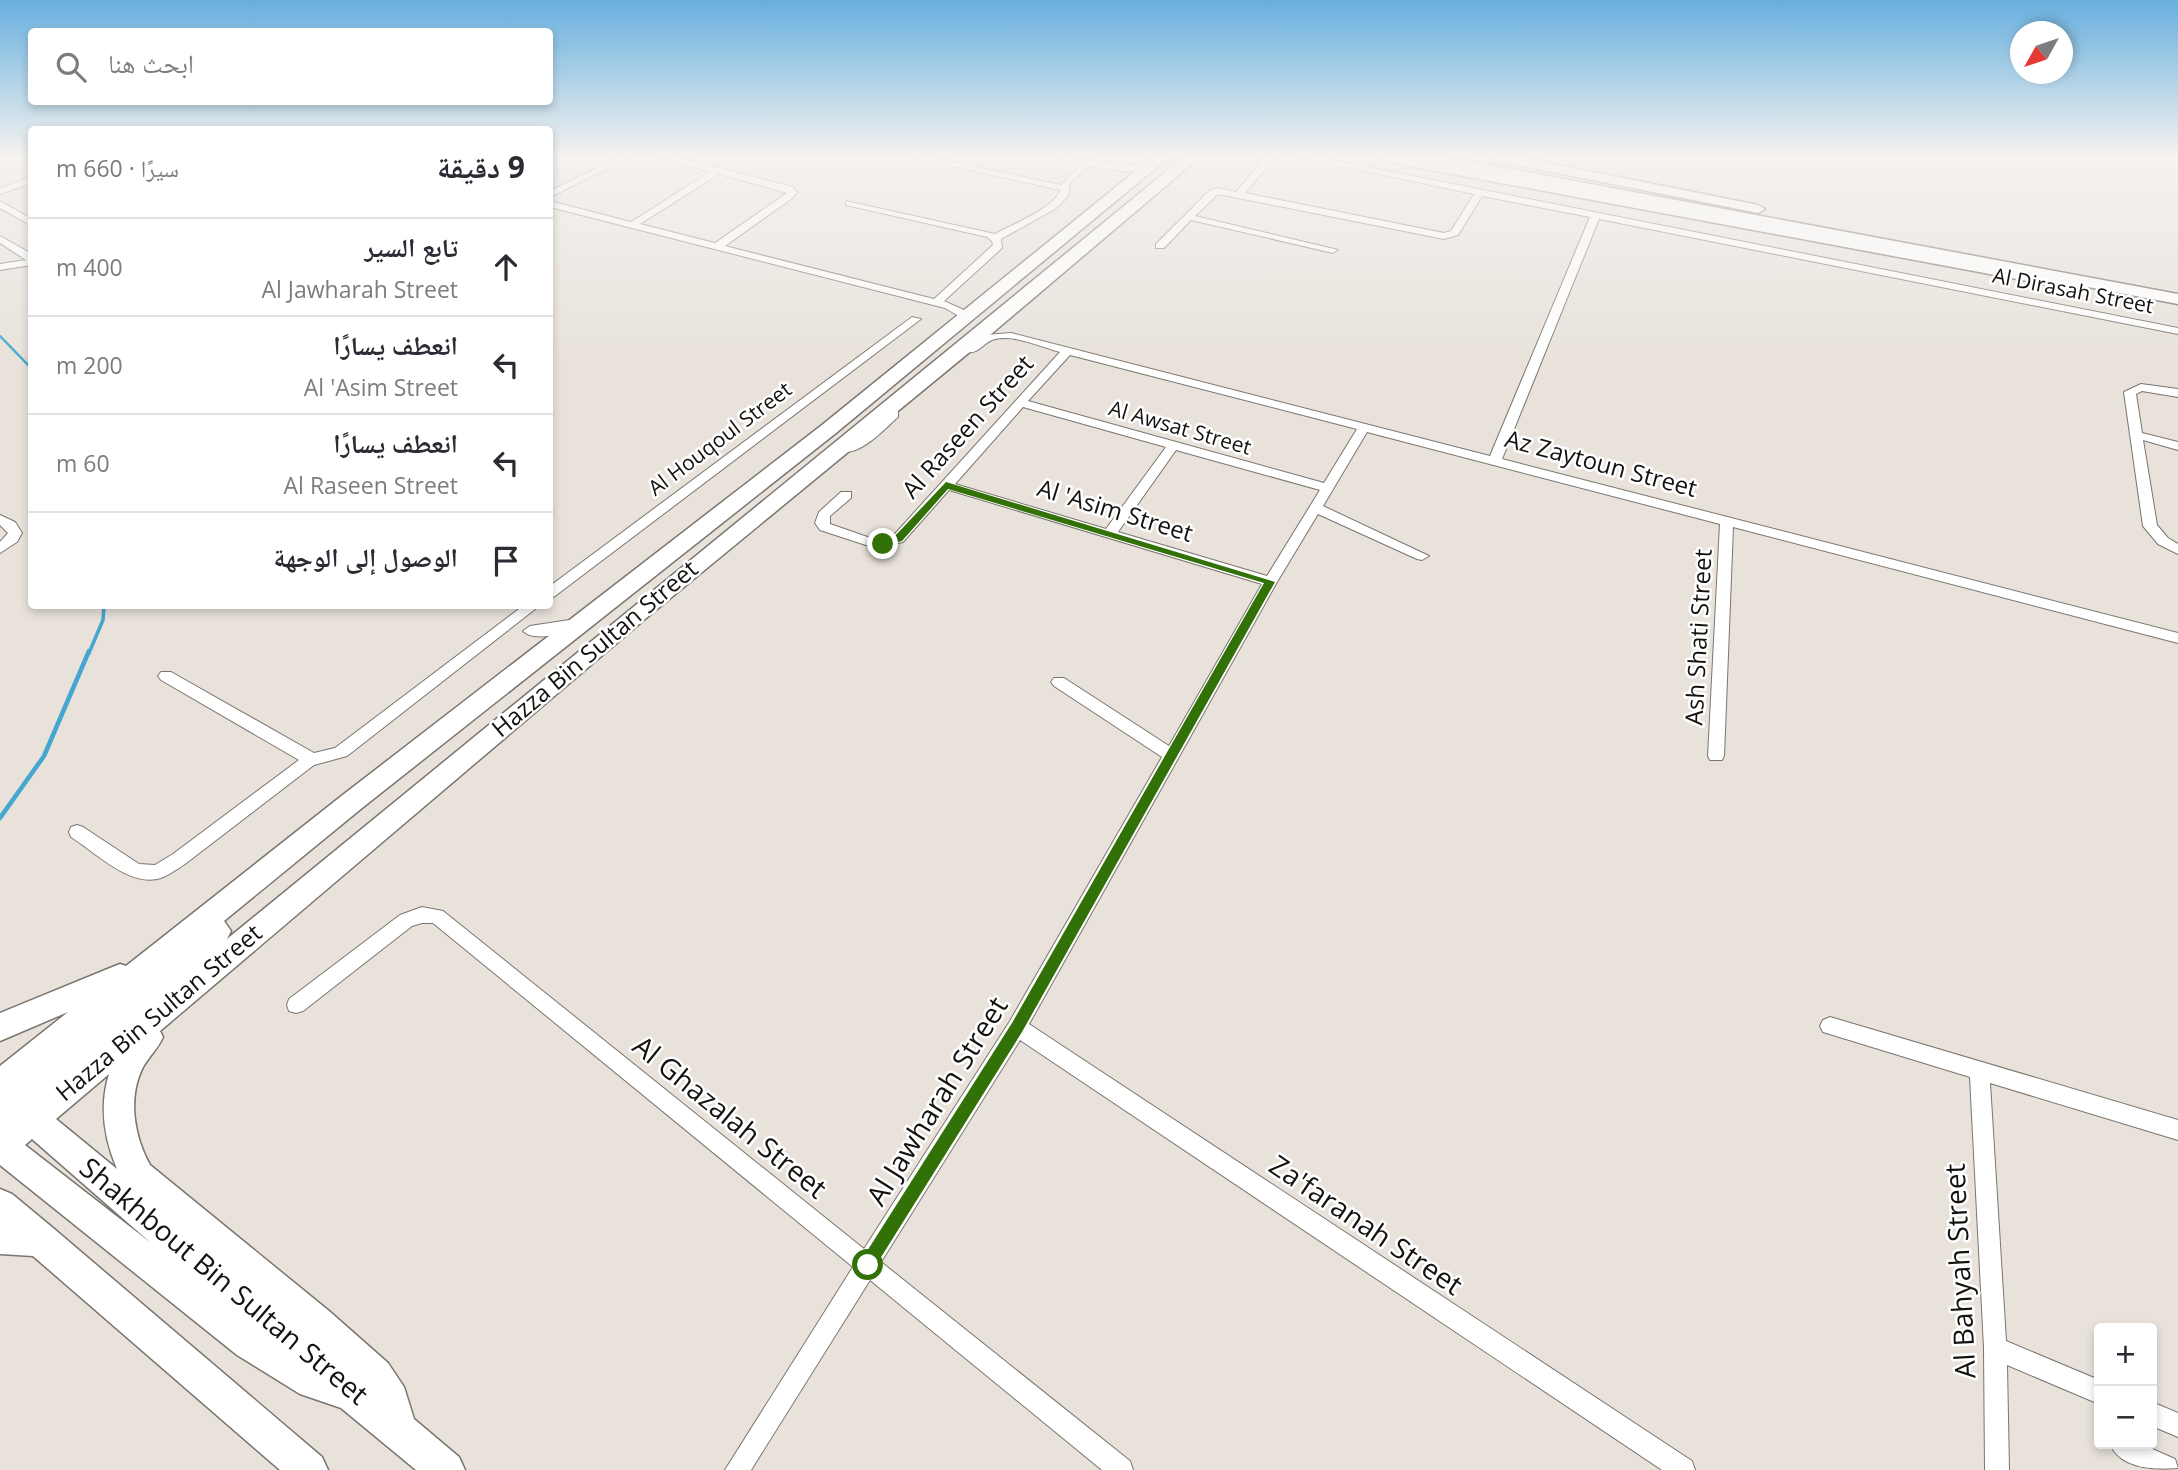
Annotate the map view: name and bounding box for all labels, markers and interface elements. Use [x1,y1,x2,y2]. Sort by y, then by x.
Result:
north arrow [2010,21,2073,84]
search box [28,28,553,105]
text: ابحث هنا [108,45,194,81]
icon: search [52,48,90,86]
text: 9 دقيقة [437,146,525,187]
text: سيرًا · 660 m [56,152,179,184]
text: تابع السير [365,229,458,265]
icon: ahead [487,248,525,286]
text: 400 m [56,251,123,283]
street label: Al Dirasah Street [1990,261,2156,319]
text: Al Jawharah Street [262,273,458,305]
text: انعطف يسارًا [333,327,458,363]
icon: left [487,346,525,384]
street label: Al Raseen Street [894,347,1040,505]
text: 200 m [56,349,123,381]
text: Al 'Asim Street [304,371,458,403]
street label: Al Houqoul Street [642,375,797,501]
street label: Al Awsat Street [1106,393,1255,461]
street label: Az Zaytoun Street [1502,421,1701,504]
text: انعطف يسارًا [333,425,458,461]
icon: left [487,444,525,482]
text: 60 m [56,447,110,479]
text: Al Raseen Street [284,469,458,501]
street label: Al 'Asim Street [1034,470,1197,549]
route end [867,528,898,559]
text: الوصول إلى الوجهة [274,539,458,575]
icon: arrive [487,542,525,580]
street label: Ash Shati Street [1676,548,1719,726]
street label: Hazza Bin Sultan Street [484,552,704,744]
street label: Hazza Bin Sultan Street [48,916,268,1108]
street label: Al Jawharah Street [857,989,1016,1212]
street label: Al Ghazalah Street [626,1026,836,1206]
street label: Za'faranah Street [1263,1145,1470,1303]
street label: Shakhbout Bin Sultan Street [72,1148,377,1412]
street label: Al Bahyah Street [1934,1163,1984,1379]
route start [852,1249,883,1280]
map controls [2094,1323,2157,1449]
button: + [2094,1323,2157,1386]
button: − [2094,1386,2157,1449]

